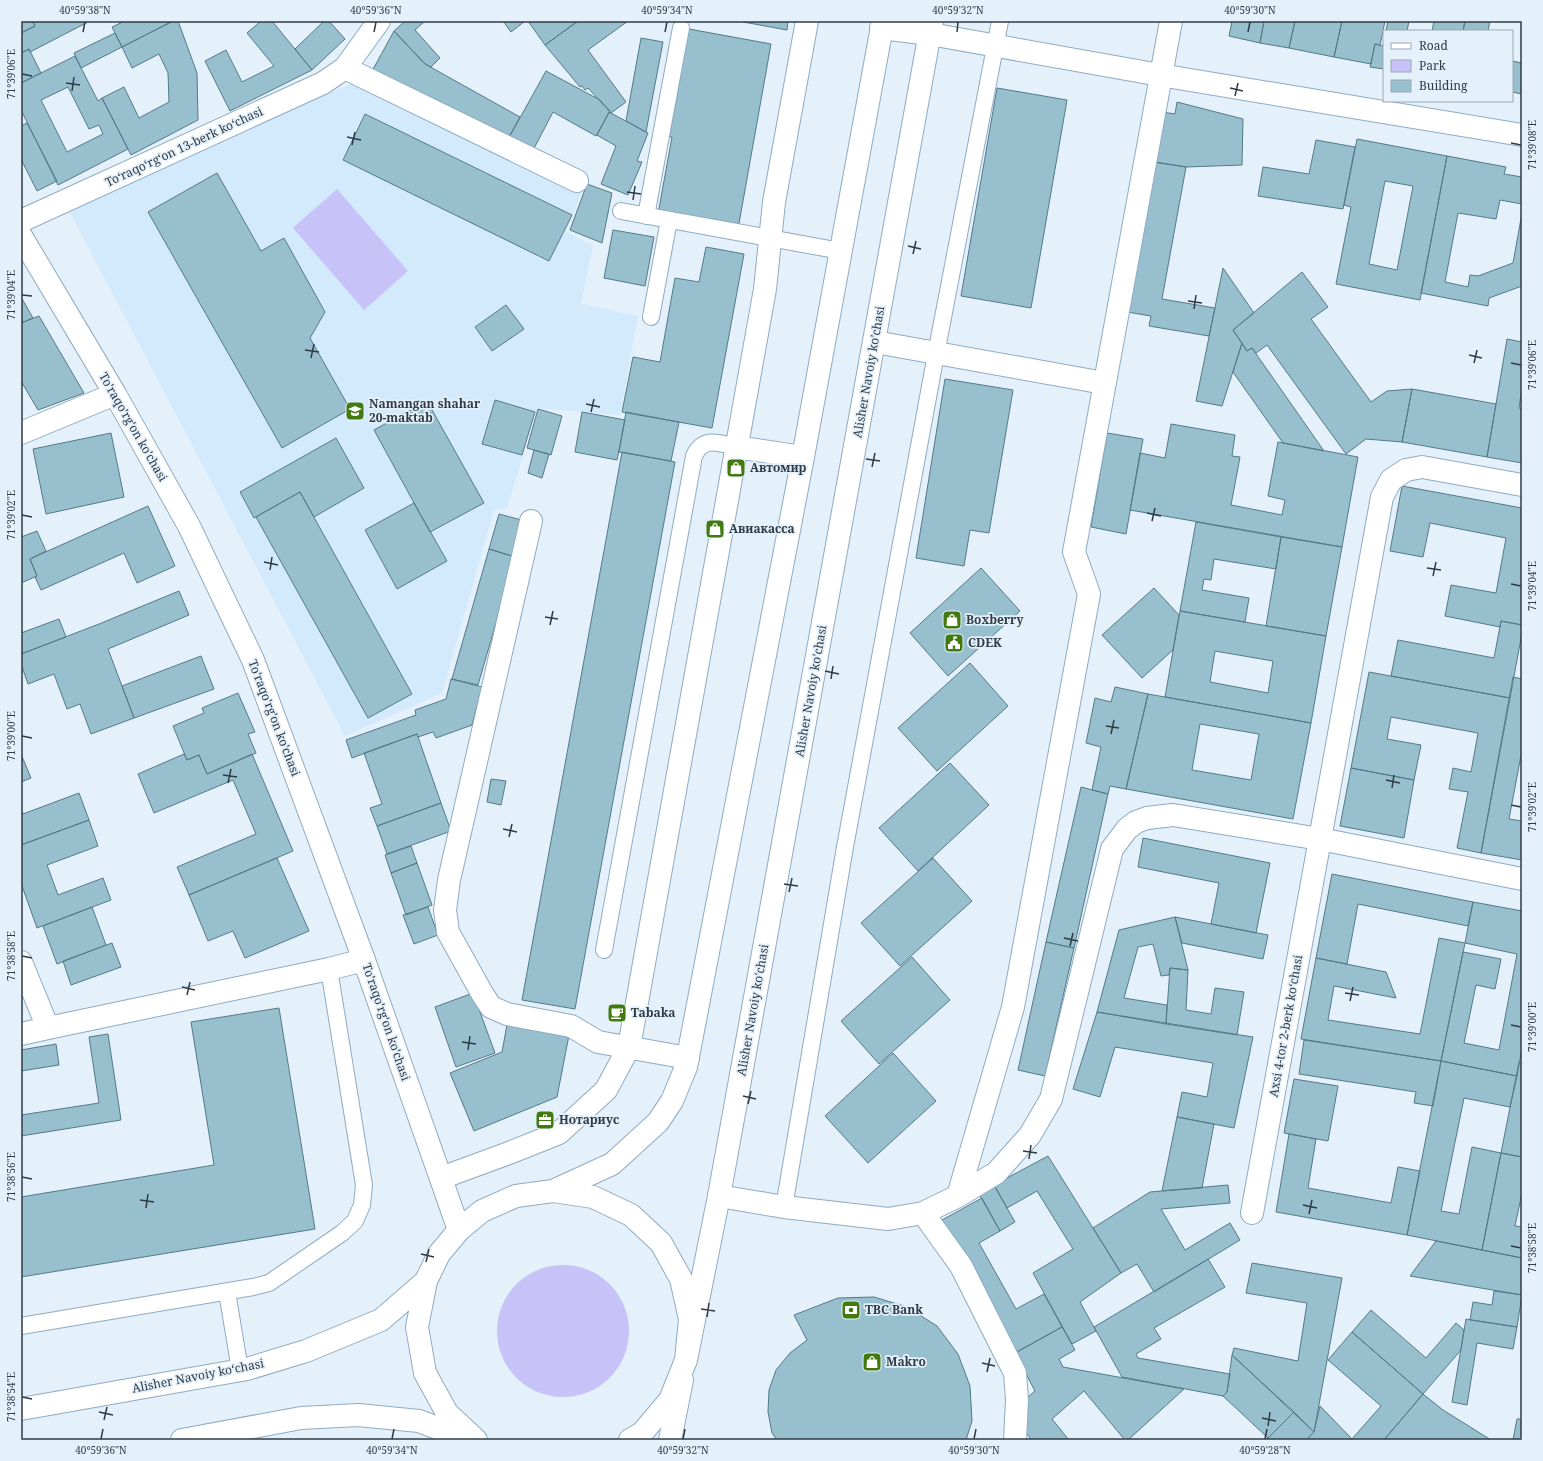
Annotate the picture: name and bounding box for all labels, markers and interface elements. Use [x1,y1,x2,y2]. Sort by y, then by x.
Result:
text: 40°59'38"N [59,3,111,17]
text: 40°59'36"N [350,3,402,17]
text: 40°59'34"N [641,3,693,17]
text: 40°59'32"N [932,3,984,17]
text: 40°59'30"N [1224,3,1276,17]
legend [1383,30,1513,102]
text: Road [1419,37,1449,54]
text: 71°39'06"E [4,49,18,99]
text: Park [1419,57,1447,74]
text: Building [1419,77,1468,94]
street label: Toʻraqoʻrgʻon 13-berk koʻchasi [102,102,265,191]
text: 71°39'08"E [1525,120,1539,170]
text: 71°39'04"E [4,270,18,320]
street label: Alisher Navoiy ko'chasi [849,305,888,439]
text: 71°39'06"E [1525,340,1539,390]
street label: To'raqo'rg'on ko'chasi [95,369,172,485]
place label: Namangan shahar 20-maktab [369,395,481,426]
school or university icon: Namangan shahar 20-maktab [344,400,366,422]
shop icon: Автомир [725,457,747,479]
place label: Автомир [750,459,807,476]
text: 71°39'02"E [4,490,18,540]
shop icon: Авиакасса [704,518,726,540]
place label: Авиакасса [729,520,795,537]
text: 71°39'04"E [1525,561,1539,611]
shop icon: Boxberry [941,609,963,631]
place label: Boxberry [966,611,1023,628]
street label: Alisher Navoiy ko'chasi [791,624,830,758]
public building icon: CDEK [943,632,965,654]
place label: CDEK [968,634,1002,651]
street label: To'raqo'rg'on ko'chasi [244,657,305,779]
text: 71°39'00"E [4,711,18,761]
text: 71°39'02"E [1525,782,1539,832]
text: 71°38'58"E [4,931,18,981]
street label: Alisher Navoiy ko'chasi [733,943,772,1077]
street label: Аxsi 4-tor 2-berk koʻchasi [1265,953,1306,1098]
street label: To'raqo'rg'on ko'chasi [358,961,415,1083]
cafe icon: Tabaka [606,1002,628,1024]
text: 71°39'00"E [1525,1002,1539,1052]
place label: Tabaka [631,1004,676,1021]
office icon: Нотариус [534,1109,556,1131]
place label: Нотариус [559,1111,619,1128]
text: 71°38'56"E [4,1152,18,1202]
text: 71°38'58"E [1525,1223,1539,1273]
bank icon: TBC Bank [840,1299,862,1321]
place label: TBC Bank [865,1301,923,1318]
shop icon: Makro [861,1351,883,1373]
place label: Makro [886,1353,926,1370]
street label: Alisher Navoiy koʻchasi [131,1354,265,1397]
text: 71°38'54"E [4,1372,18,1422]
text: 40°59'36"N [75,1443,127,1457]
text: 40°59'34"N [366,1443,418,1457]
text: 40°59'32"N [657,1443,709,1457]
text: 40°59'30"N [948,1443,1000,1457]
text: 40°59'28"N [1239,1443,1291,1457]

